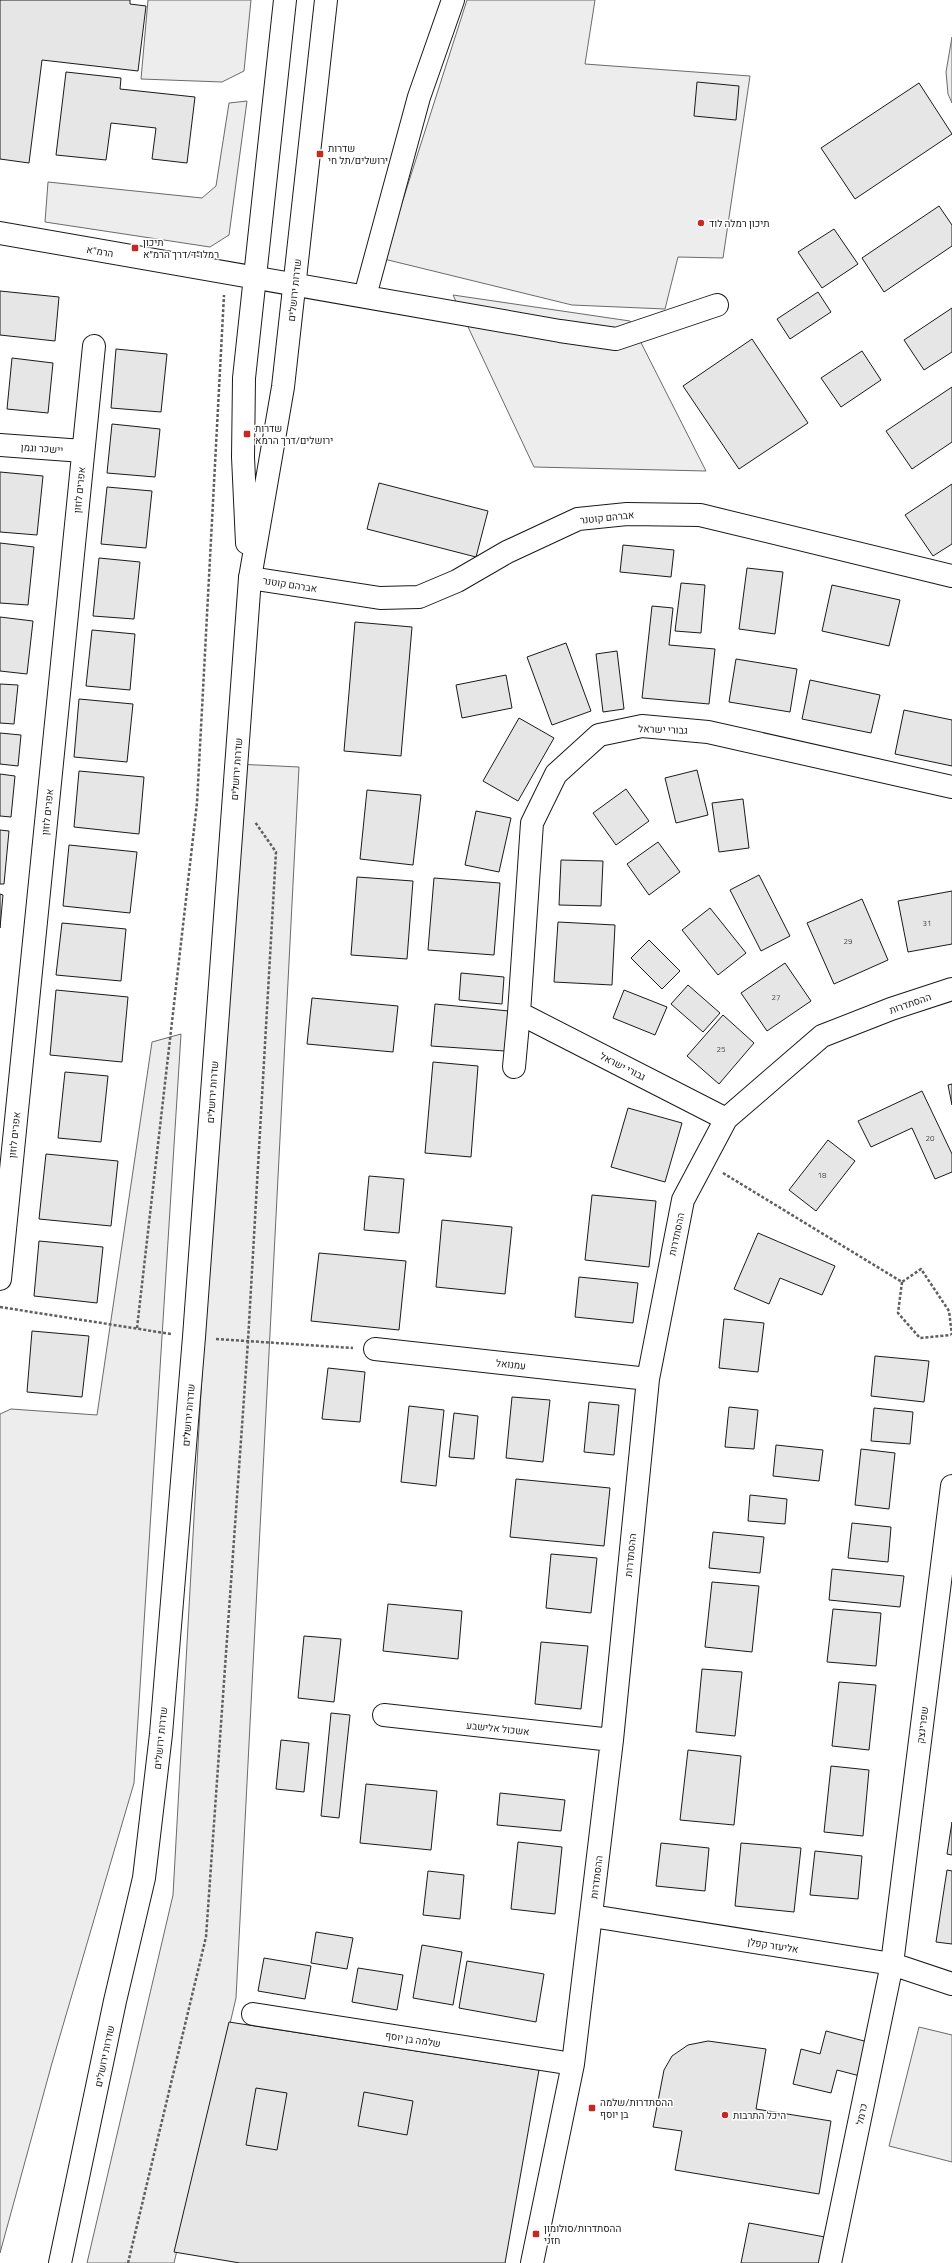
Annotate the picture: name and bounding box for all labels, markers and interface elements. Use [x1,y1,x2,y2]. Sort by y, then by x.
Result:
place label: שדרות ירושלים/תל חי [328,141,388,168]
marker: שדרות ירושלים/תל חי [315,149,325,159]
place label: תיכון רמלה לוד [709,216,769,231]
marker: תיכון רמלה לוד [696,218,706,228]
place label: תיכון רמלו״ד/דרך הרמ״א [143,235,219,262]
street label: הרמ"א [85,242,115,261]
marker: תיכון רמלו״ד/דרך הרמ״א [130,243,140,253]
street label: שדרות ירושלים [284,258,305,322]
place label: שדרות ירושלים/דרך הרמא [255,421,333,448]
marker: שדרות ירושלים/דרך הרמא [242,429,252,439]
street label: יישכר וגמן [20,440,64,457]
street label: אפרים לוזון [70,466,89,514]
street label: אברהם קוטנר [579,507,635,528]
street label: אברהם קוטנר [262,573,318,596]
street label: גבורי ישראל [638,721,688,738]
street label: שדרות ירושלים [227,737,246,801]
street label: אפרים לוזון [38,788,57,836]
house number: 31 [923,917,931,929]
house number: 29 [844,935,853,947]
street label: ההסתדרות [887,989,933,1018]
house number: 27 [772,991,780,1003]
house number: 25 [717,1043,726,1055]
street label: גבורי ישראל [597,1048,648,1084]
street label: שדרות ירושלים [203,1060,222,1124]
street label: אפרים לוזון [5,1111,24,1159]
house number: 20 [926,1132,935,1144]
house number: 18 [818,1169,827,1181]
street label: ההסתדרות [665,1211,688,1257]
street label: עמנואל [495,1355,527,1374]
street label: שדרות ירושלים [178,1383,199,1447]
street label: ההסתדרות [621,1532,640,1578]
street label: שדרות ירושלים [150,1706,171,1770]
street label: שפרינצק [913,1706,932,1745]
street label: אשכול אלישבע [466,1718,530,1739]
street label: ההסתדרות [586,1854,607,1900]
street label: אליעזר קפלן [746,1934,800,1957]
street label: שדרות ירושלים [91,2024,118,2088]
street label: שלמה בן יוסף [384,2028,442,2051]
place label: ההסתדרות/שלמה בן יוסף [600,2095,673,2122]
street label: כרמל [852,2102,871,2126]
marker: ההסתדרות/שלמה בן יוסף [587,2103,597,2113]
place label: היכל התרבות [733,2108,786,2123]
marker: היכל התרבות [720,2110,730,2120]
place label: ההסתדרות/סולומון חזני [544,2221,622,2248]
marker: ההסתדרות/סולומון חזני [531,2229,541,2239]

